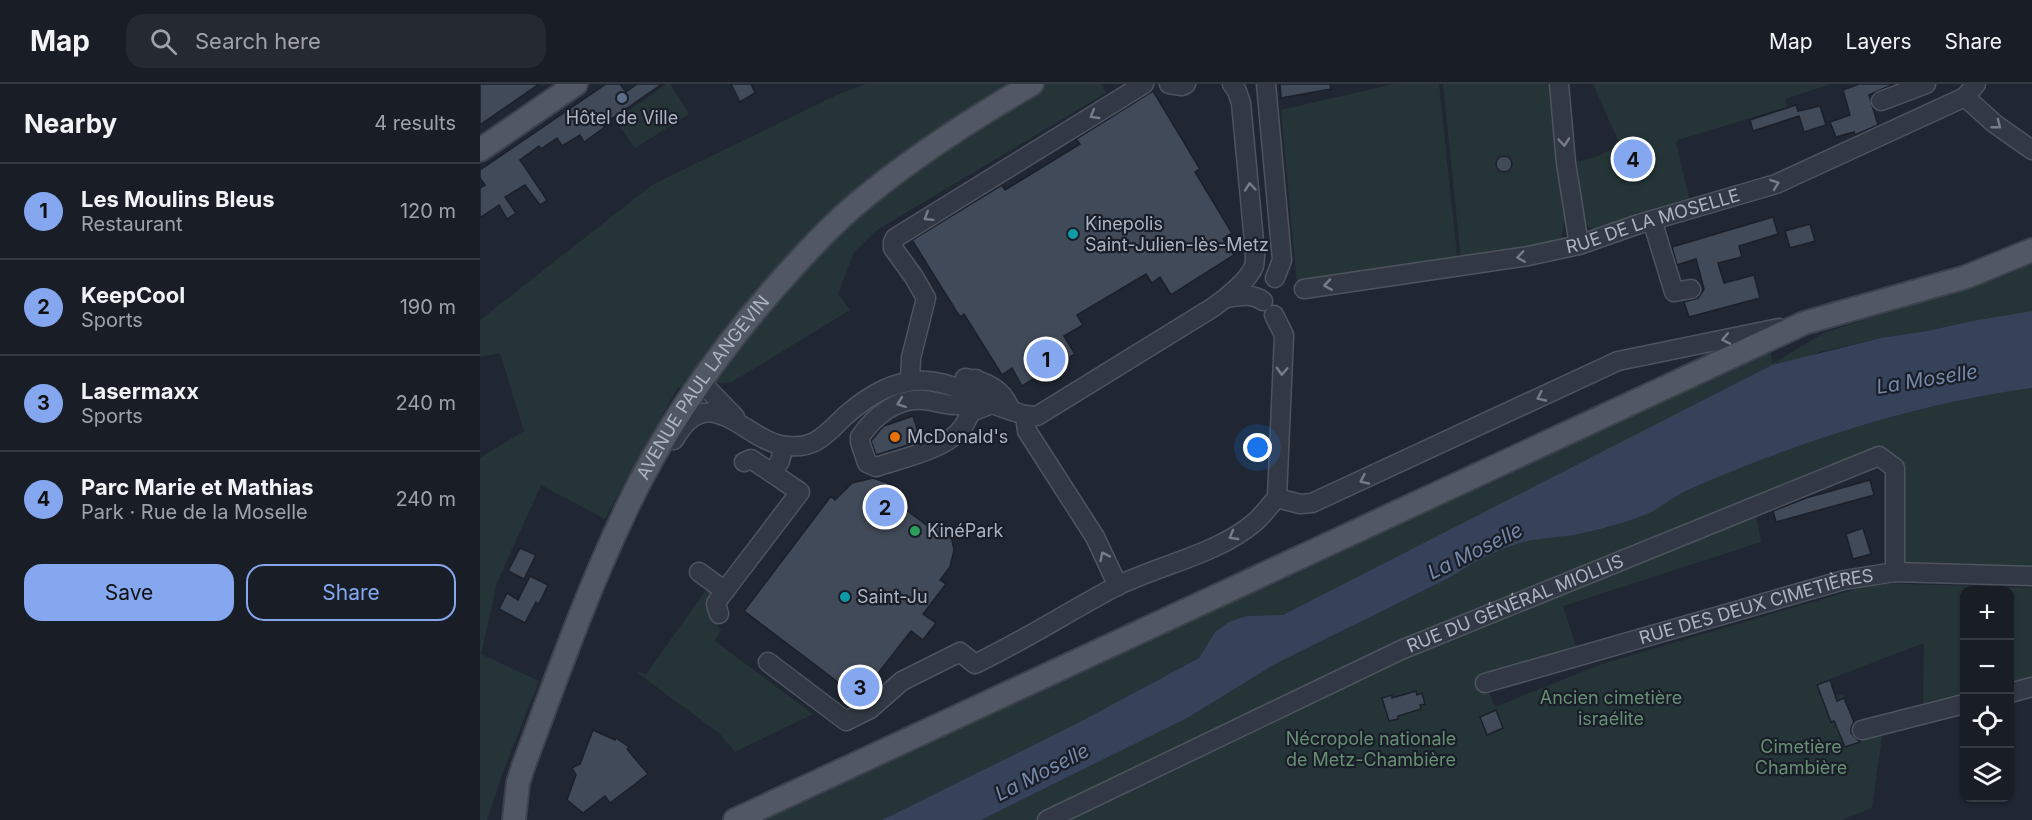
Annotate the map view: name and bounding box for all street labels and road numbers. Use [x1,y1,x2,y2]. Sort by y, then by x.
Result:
street label: RUE DE LA MOSELLE [1564,184,1742,258]
street label: AVENUE PAUL LANGEVIN [632,291,773,483]
street label: RUE DU GÉNÉRAL MIOLLIS [1404,550,1626,657]
street label: RUE DES DEUX CIMETIÈRES [1637,565,1875,648]

